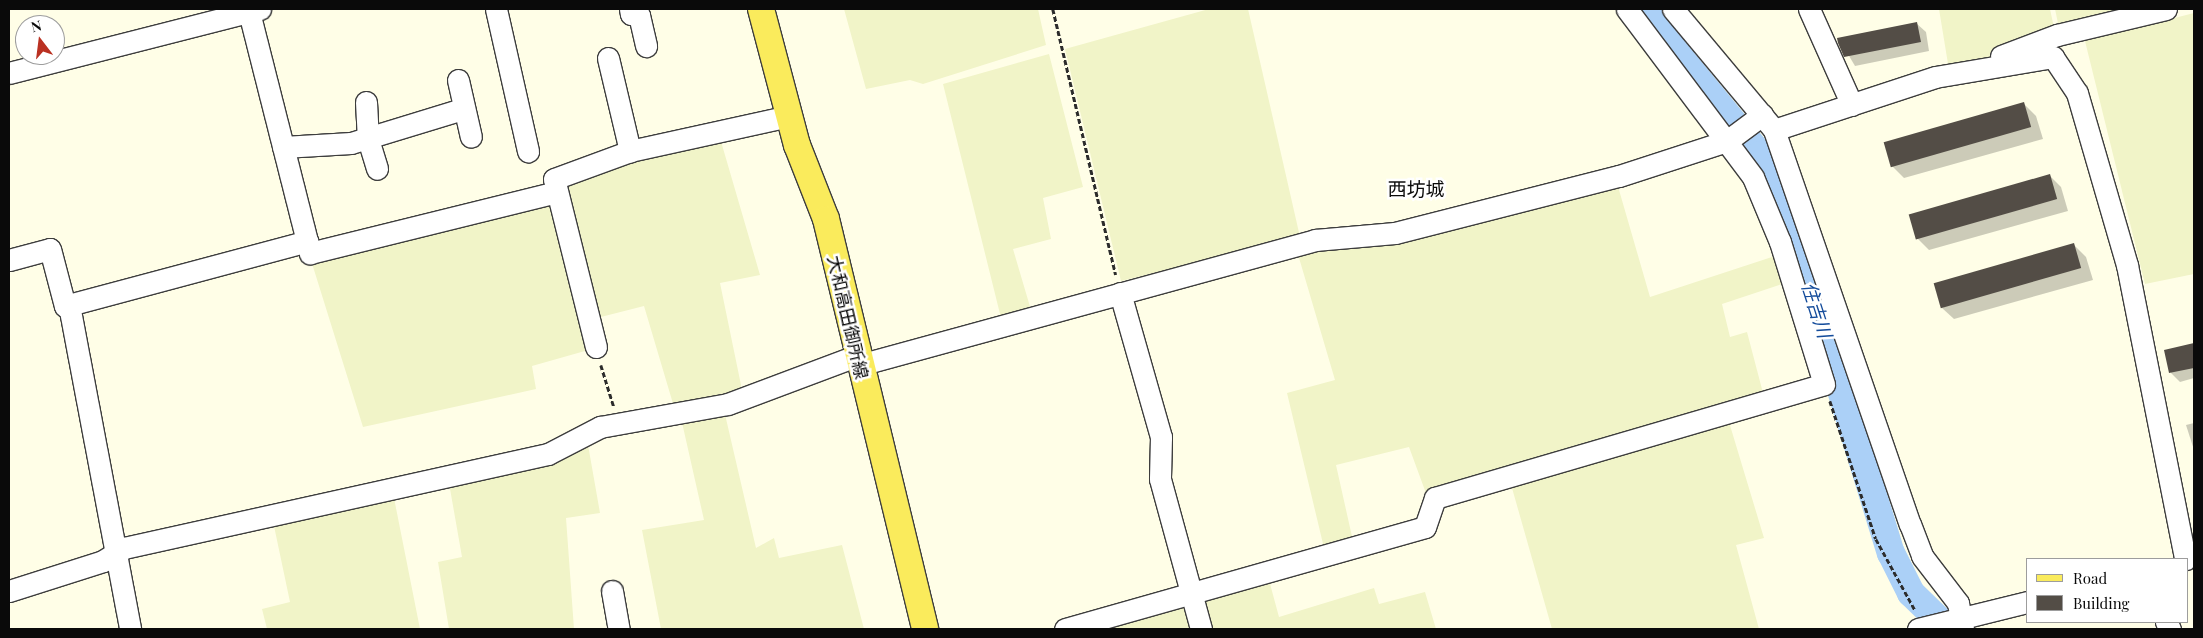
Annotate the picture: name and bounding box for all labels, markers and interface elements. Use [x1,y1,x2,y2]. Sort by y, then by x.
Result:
north arrow [15,15,65,65]
text: N [29,16,44,36]
district label: 西坊城 [1388,178,1444,200]
street label: 大和高田御所線 [823,253,873,381]
water label: 住吉川 [1797,279,1837,341]
legend [2026,558,2188,623]
text: Road [2073,568,2107,588]
text: Building [2073,593,2129,613]

